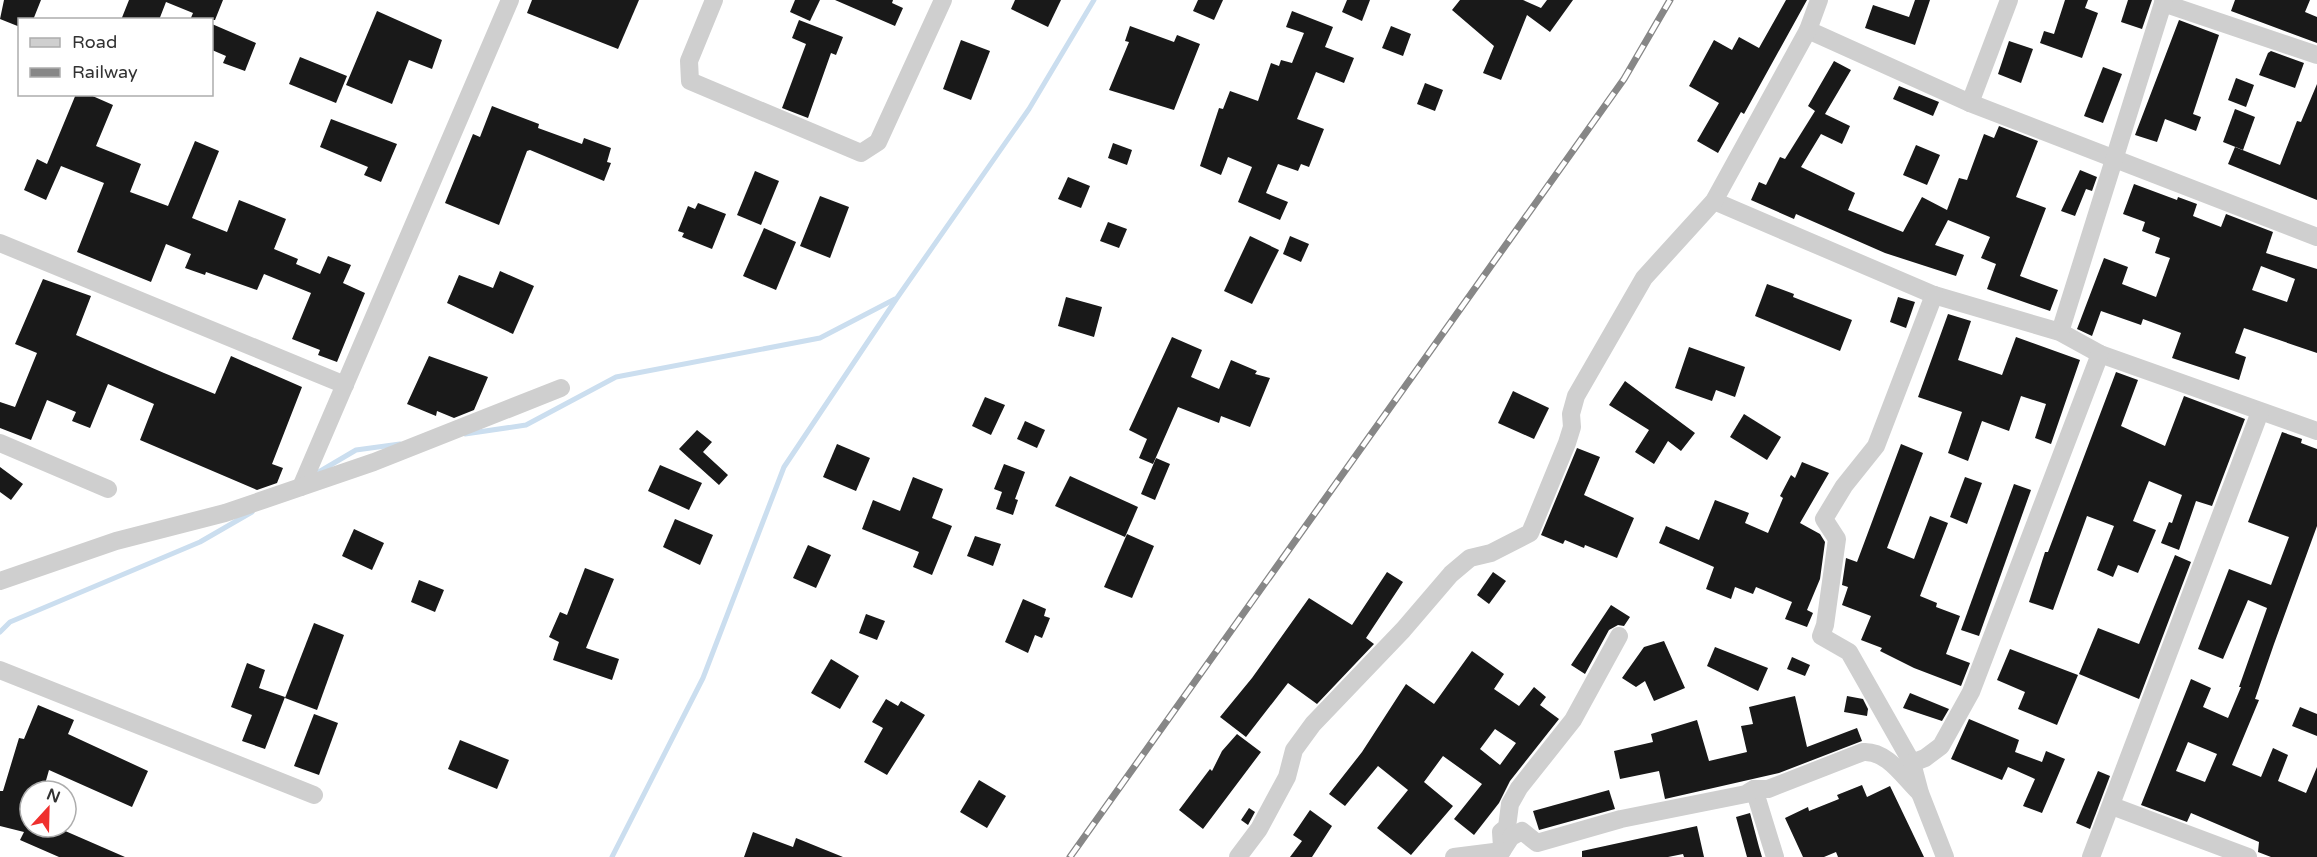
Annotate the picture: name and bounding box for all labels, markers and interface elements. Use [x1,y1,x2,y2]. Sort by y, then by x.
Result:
legend [18,18,213,96]
text: Road [72,31,117,53]
text: Railway [72,61,138,83]
north arrow [18,779,78,839]
text: N [44,784,63,808]

